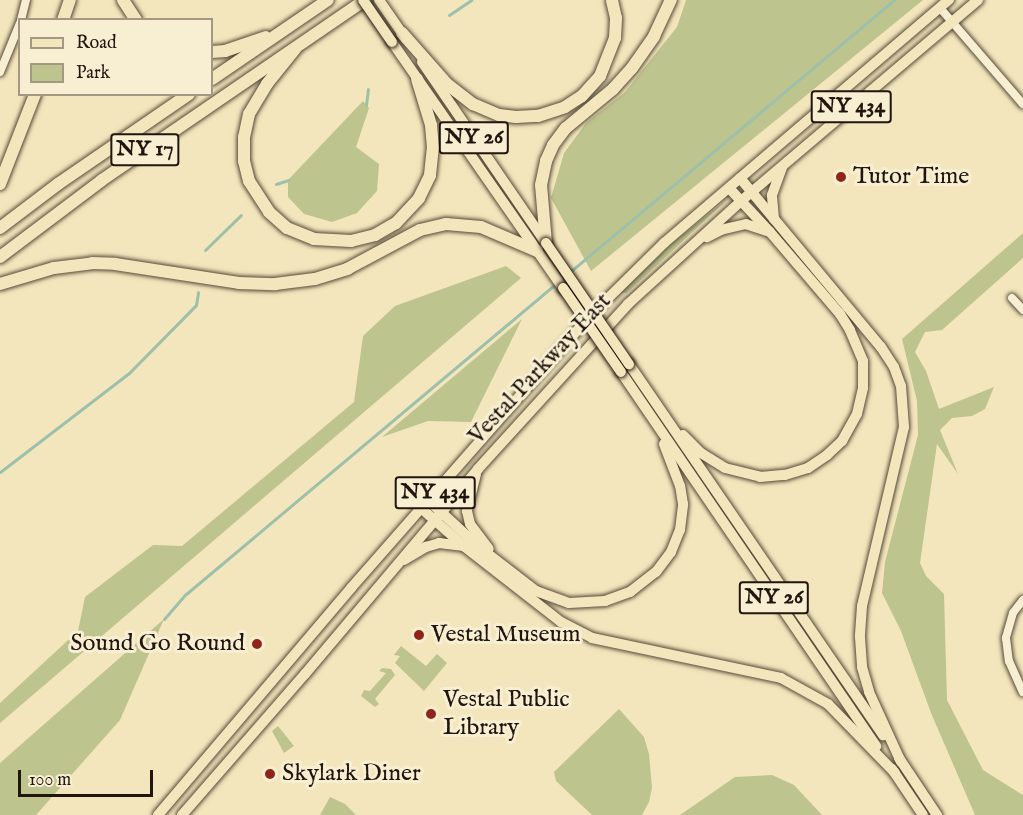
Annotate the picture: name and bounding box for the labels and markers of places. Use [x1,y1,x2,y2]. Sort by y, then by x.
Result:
place label: Tutor Time [853,163,969,191]
marker: Tutor Time [834,170,848,184]
place label: Vestal Museum [431,621,581,649]
marker: Vestal Museum [412,628,426,642]
place label: Sound Go Round [70,630,245,658]
marker: Sound Go Round [250,637,264,651]
place label: Vestal Public Library [443,686,570,742]
marker: Vestal Public Library [424,707,438,721]
place label: Skylark Diner [282,760,421,788]
marker: Skylark Diner [263,767,277,781]

